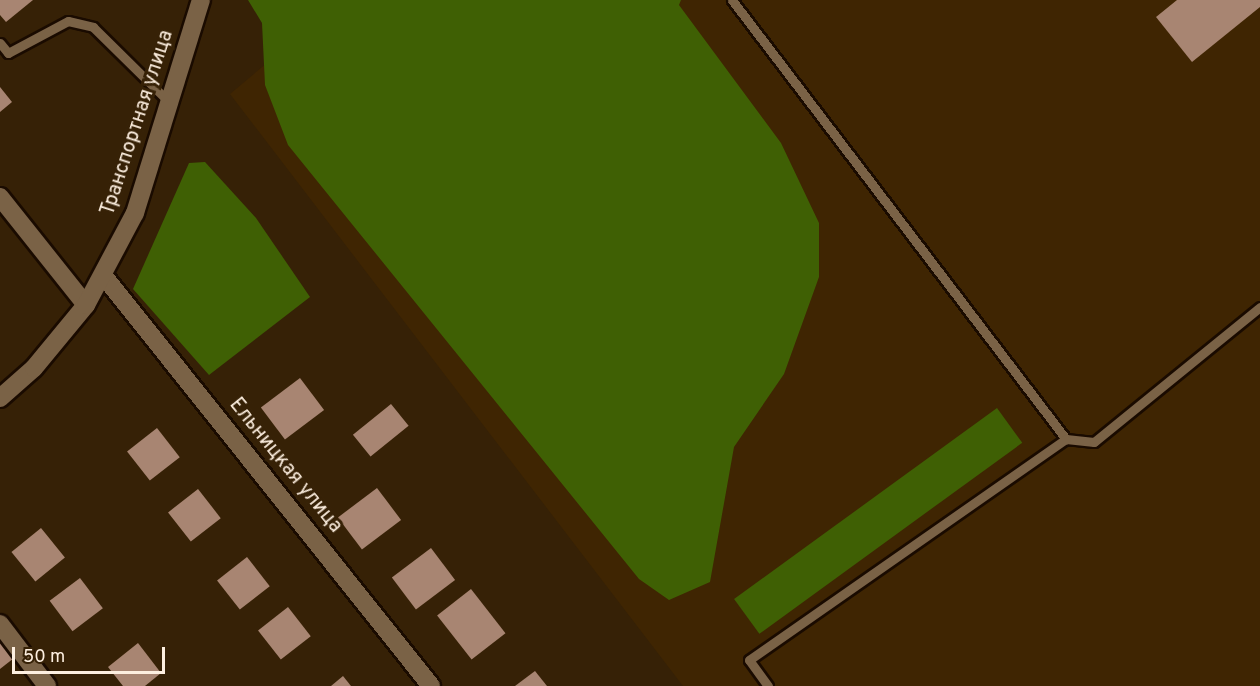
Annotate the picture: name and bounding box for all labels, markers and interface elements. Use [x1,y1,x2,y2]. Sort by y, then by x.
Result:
street label: Транспортная улица [97,27,179,219]
street label: Ельницкая улица [223,394,347,538]
scale bar [15,635,168,673]
text: 50 m [23,646,65,669]

